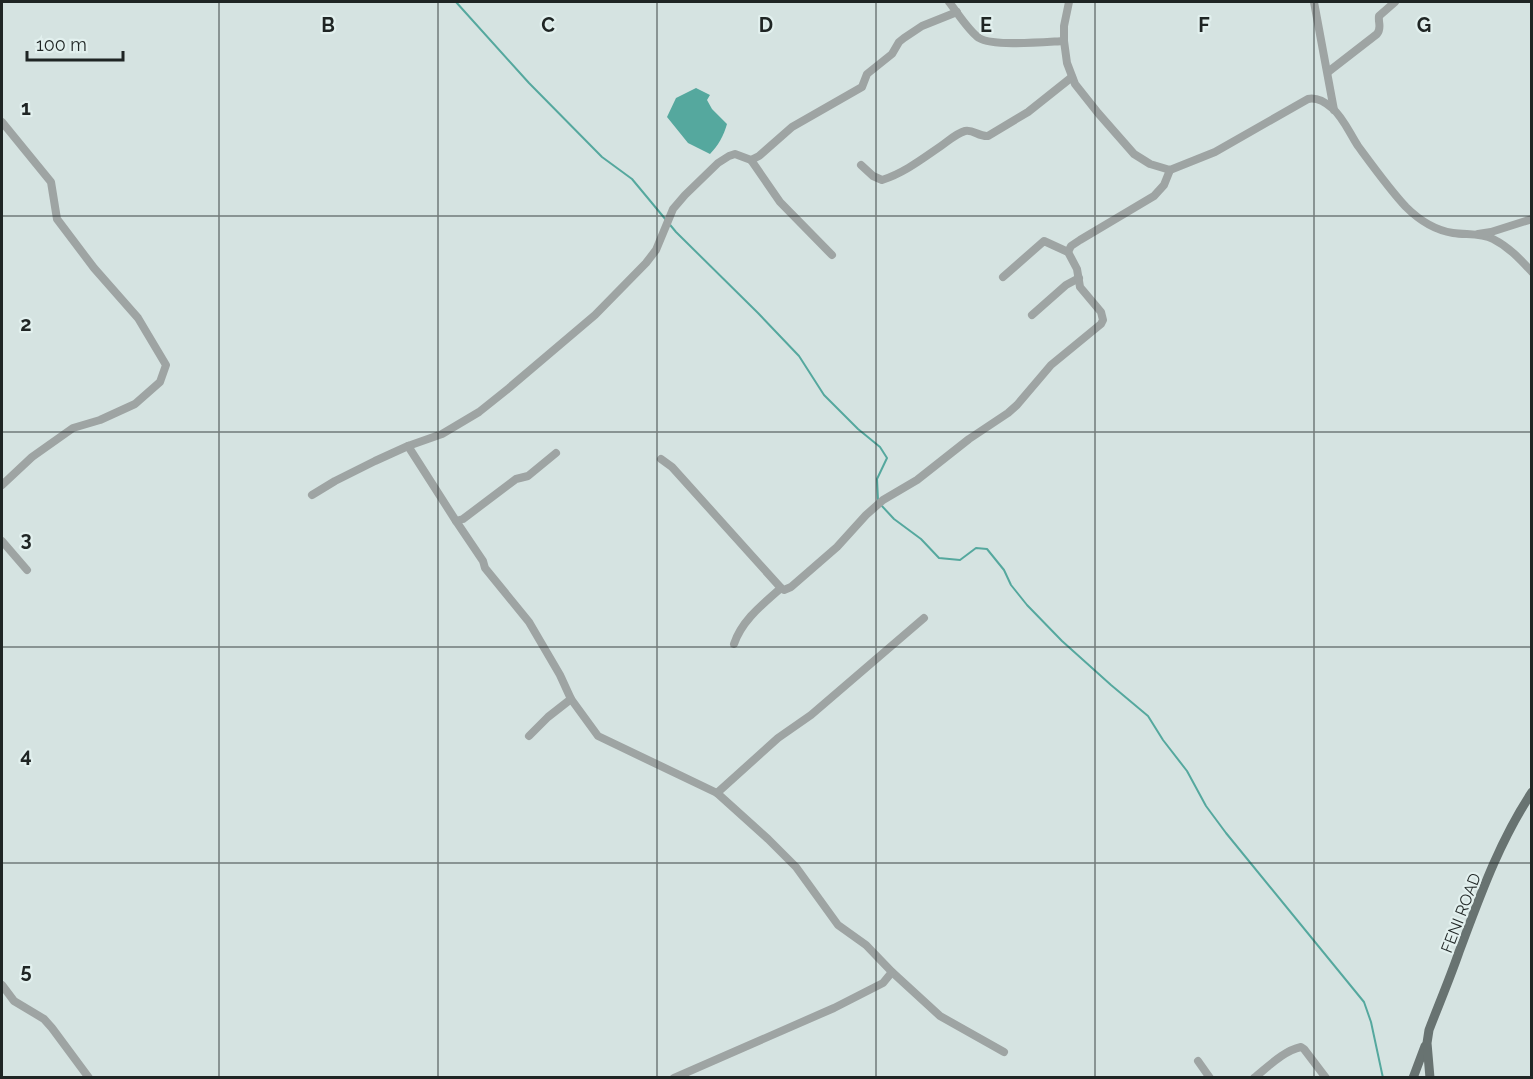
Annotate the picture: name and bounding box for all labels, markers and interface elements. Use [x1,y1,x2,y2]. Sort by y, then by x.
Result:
text: B [321,13,335,37]
text: C [541,13,555,37]
text: D [759,13,773,37]
text: E [980,13,992,37]
text: F [1198,13,1210,37]
text: G [1417,13,1431,37]
scale bar [27,24,123,62]
text: 100 m [36,34,87,55]
text: 1 [21,96,31,120]
text: 2 [20,312,32,336]
text: 3 [20,527,32,551]
text: 4 [20,743,32,767]
street label: FENI ROAD [1437,870,1485,956]
text: 5 [20,959,32,983]

